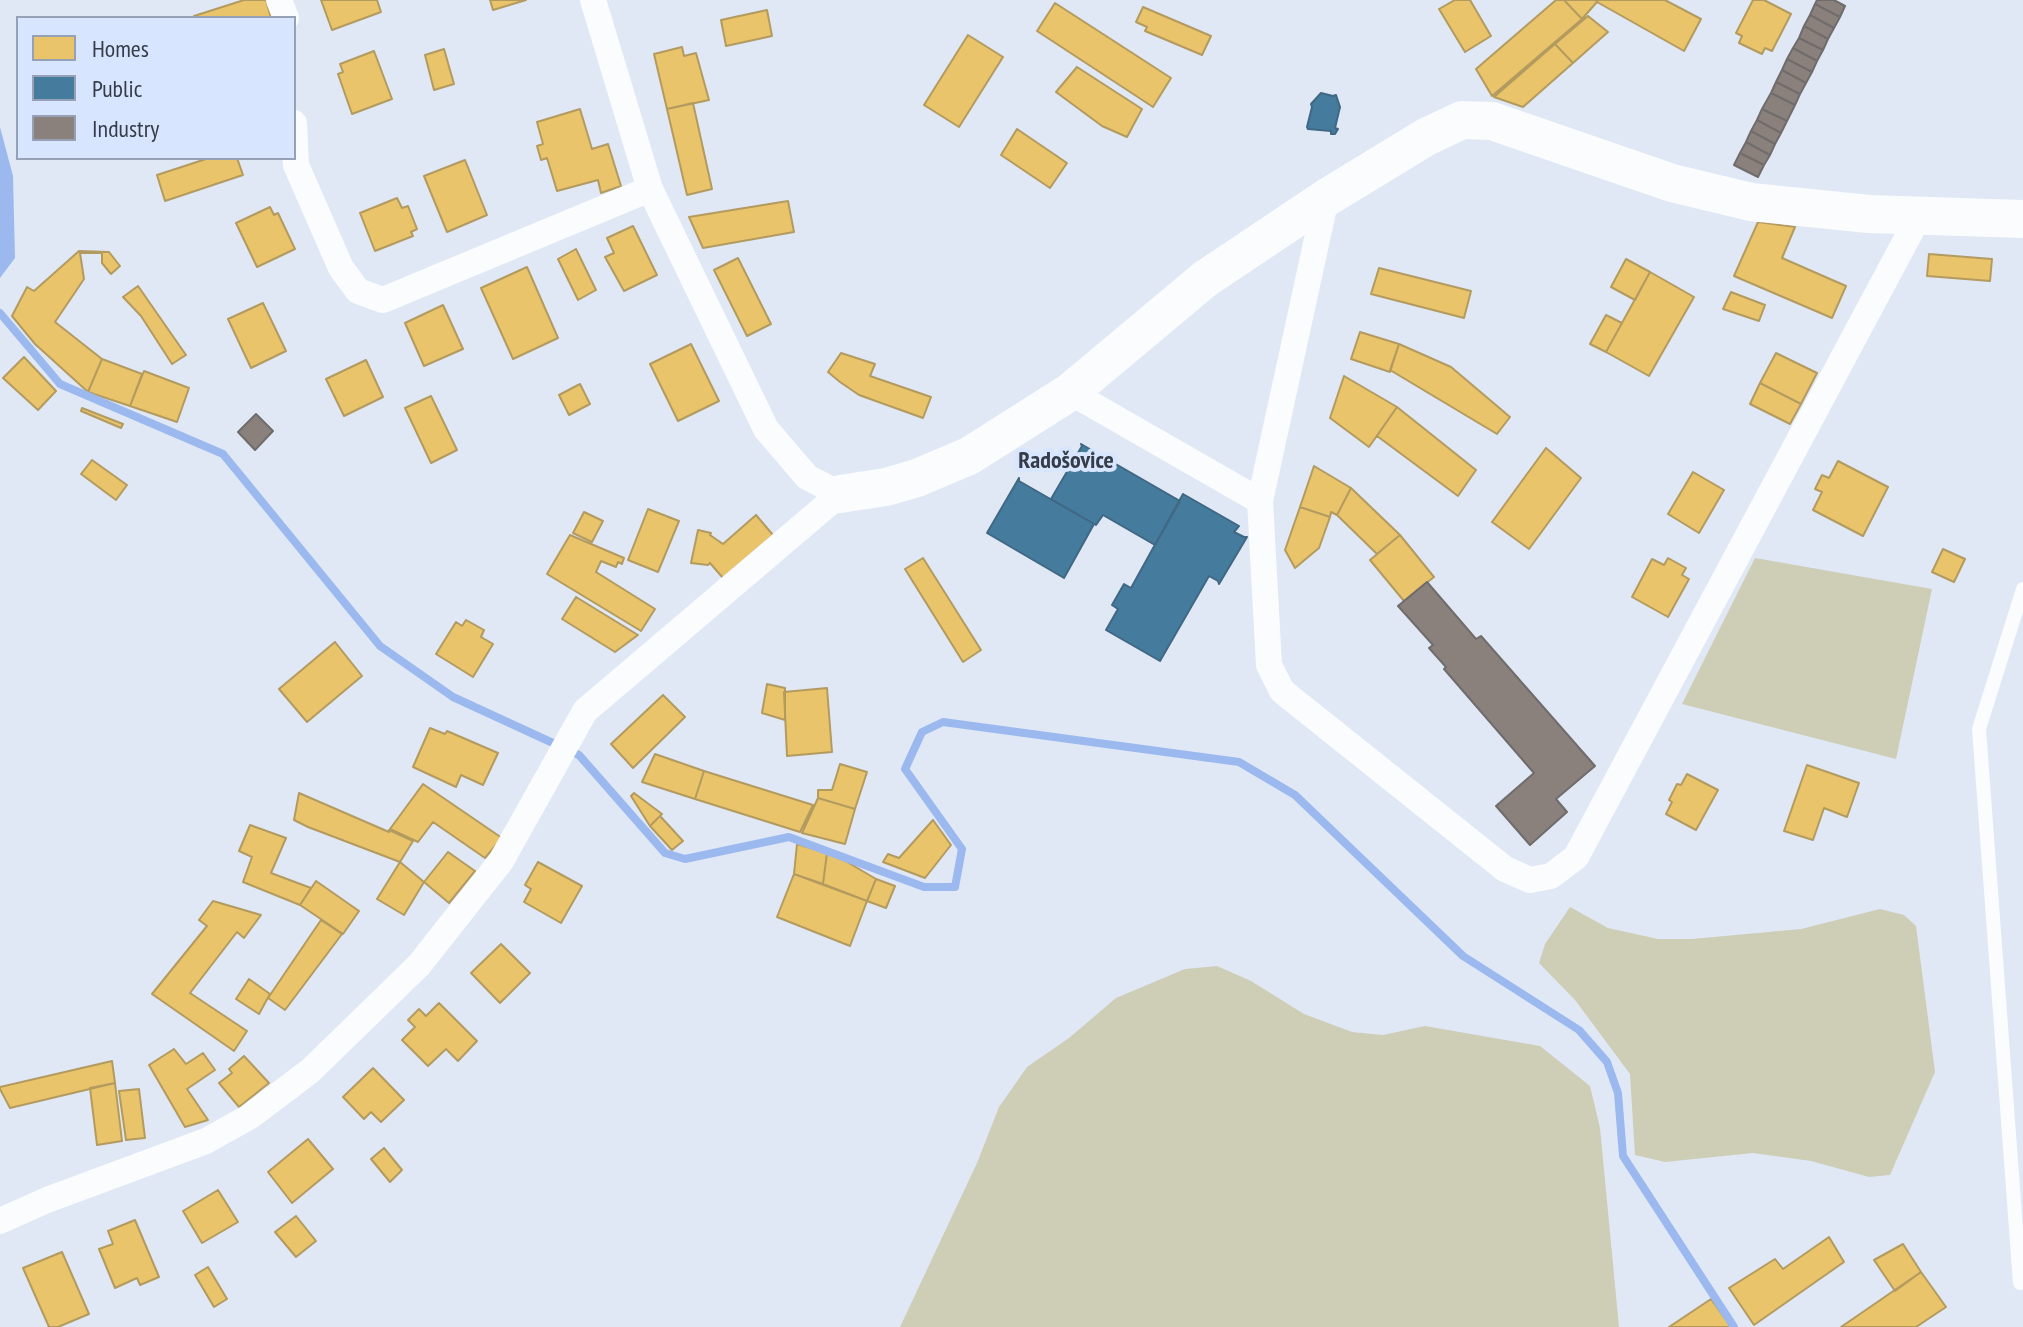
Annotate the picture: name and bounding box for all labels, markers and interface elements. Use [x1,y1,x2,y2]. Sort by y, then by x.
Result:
legend [16,16,296,160]
text: Homes [92,33,149,64]
text: Public [92,73,142,104]
text: Industry [92,113,159,144]
district label: Radošovice [1018,447,1114,475]

